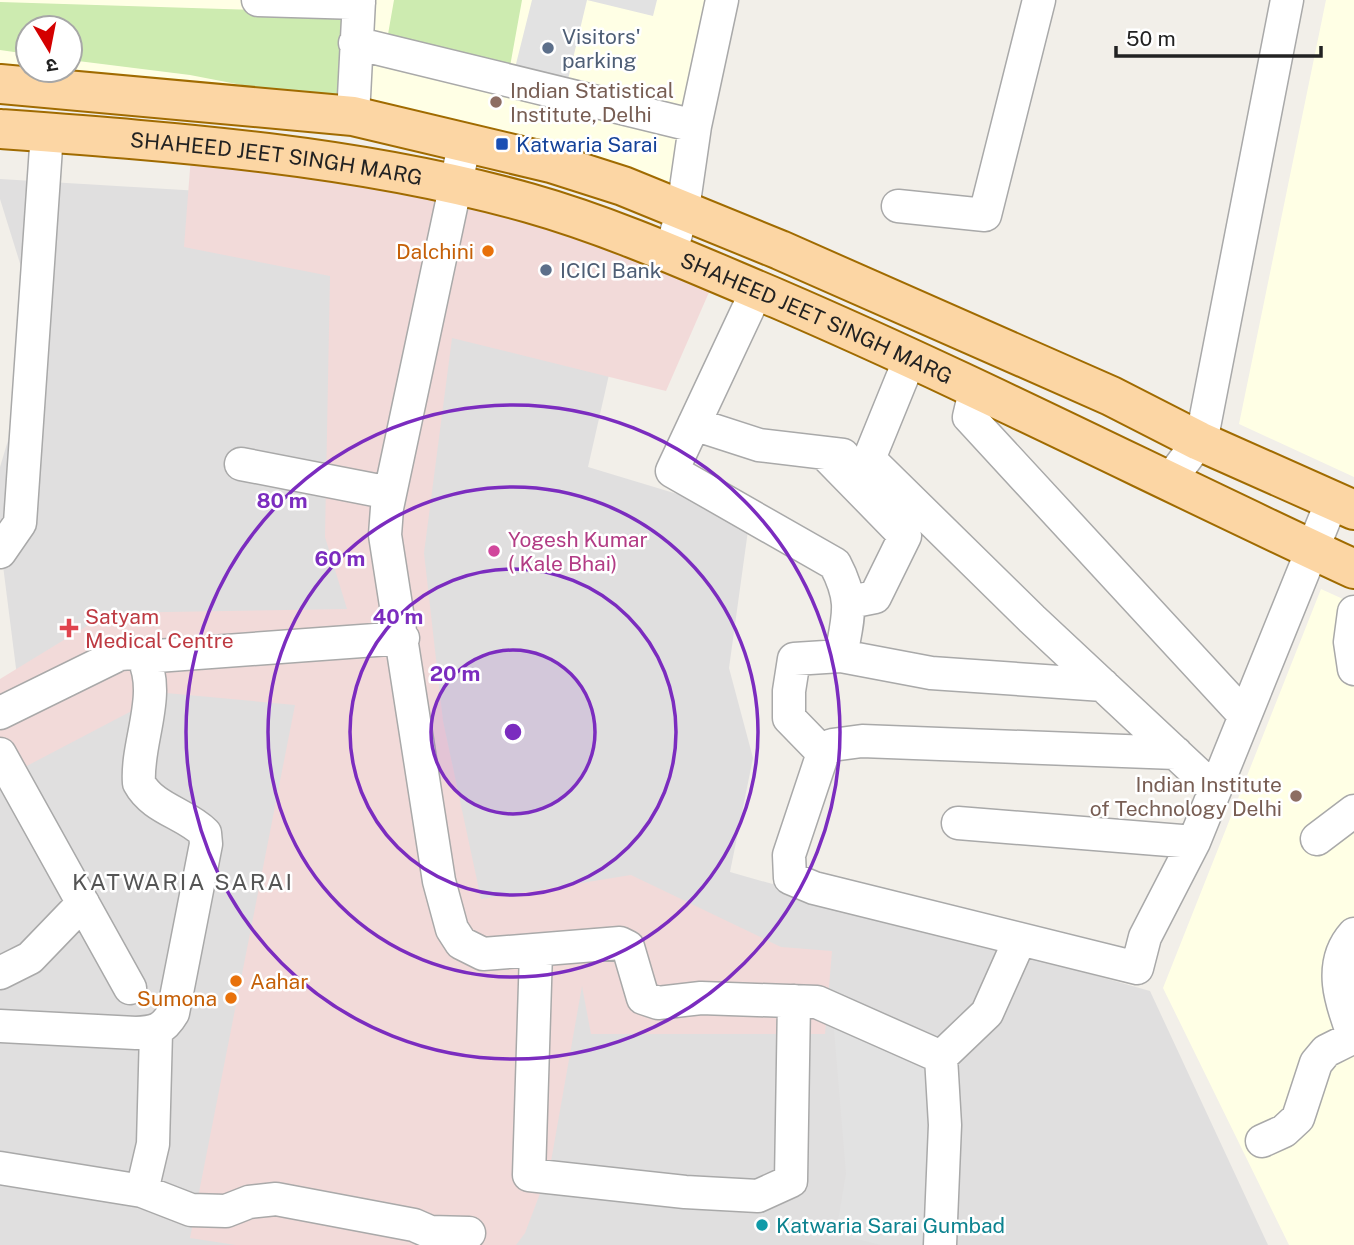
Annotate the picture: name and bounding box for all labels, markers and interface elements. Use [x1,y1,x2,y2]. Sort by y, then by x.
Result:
north arrow [14,14,84,84]
scale bar [1116,14,1321,58]
place label: Visitors' parking [562,24,641,73]
text: 50 m [1126,26,1176,51]
marker: Visitors' parking [540,40,556,56]
text: उ [44,54,59,78]
place label: Indian Statistical Institute, Delhi [510,78,674,127]
marker: Indian Statistical Institute, Delhi [488,94,504,110]
street label: SHAHEED JEET SINGH MARG [129,127,425,190]
place label: Katwaria Sarai [516,132,658,157]
marker: Katwaria Sarai [494,136,510,152]
place label: Dalchini [396,239,474,264]
marker: Dalchini [480,243,496,259]
street label: SHAHEED JEET SINGH MARG [677,247,957,389]
place label: ICICI Bank [560,258,662,283]
marker: ICICI Bank [538,262,554,278]
text: 80 m [256,488,308,513]
place label: Yogesh Kumar ( Kale Bhai) [508,527,648,576]
marker: Yogesh Kumar ( Kale Bhai) [486,543,502,559]
text: 60 m [315,546,365,571]
place label: Satyam Medical Centre [85,604,234,653]
text: 40 m [373,604,423,629]
marker: Satyam Medical Centre [59,618,79,638]
text: 20 m [430,661,480,686]
centre of rings [501,720,525,744]
place label: Indian Institute of Technology Delhi [1090,772,1282,821]
marker: Indian Institute of Technology Delhi [1288,788,1304,804]
district label: KATWARIA SARAI [72,868,294,895]
place label: Aahar [250,969,308,994]
marker: Aahar [228,973,244,989]
place label: Sumona [137,986,217,1011]
marker: Sumona [223,990,239,1006]
place label: Katwaria Sarai Gumbad [776,1213,1005,1238]
marker: Katwaria Sarai Gumbad [754,1217,770,1233]

